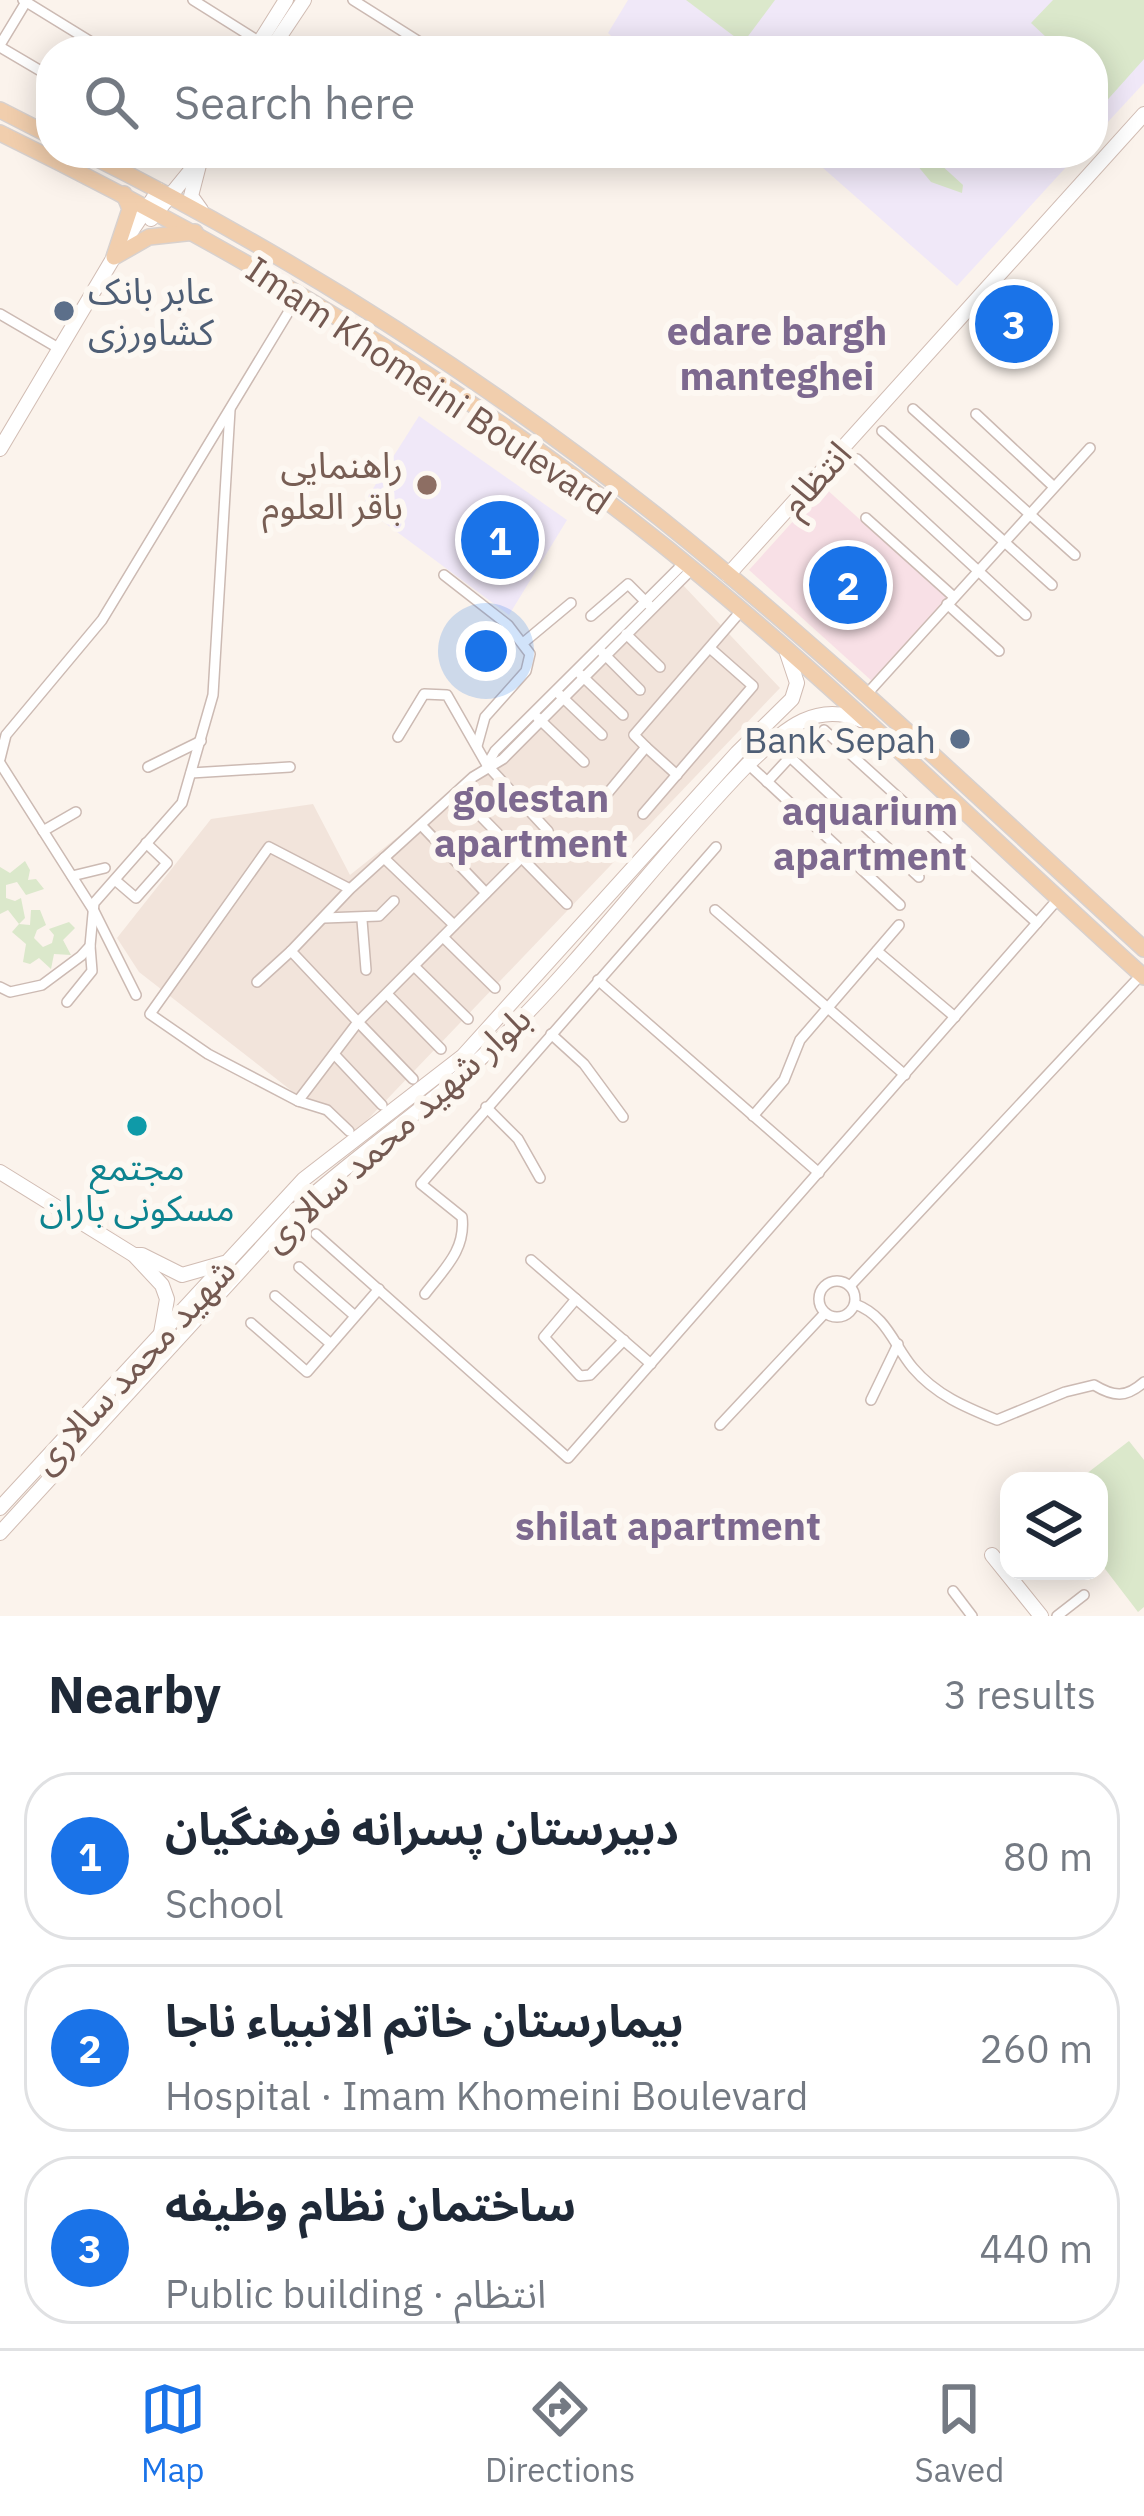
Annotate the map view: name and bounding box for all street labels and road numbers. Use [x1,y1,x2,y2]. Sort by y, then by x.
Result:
street label: Imam Khomeini Boulevard [237,245,621,525]
street label: انتظام [769,431,865,529]
street label: بلوار شهید محمد سالاری [252,995,540,1261]
street label: شهید محمد سالاری [21,1247,245,1483]

